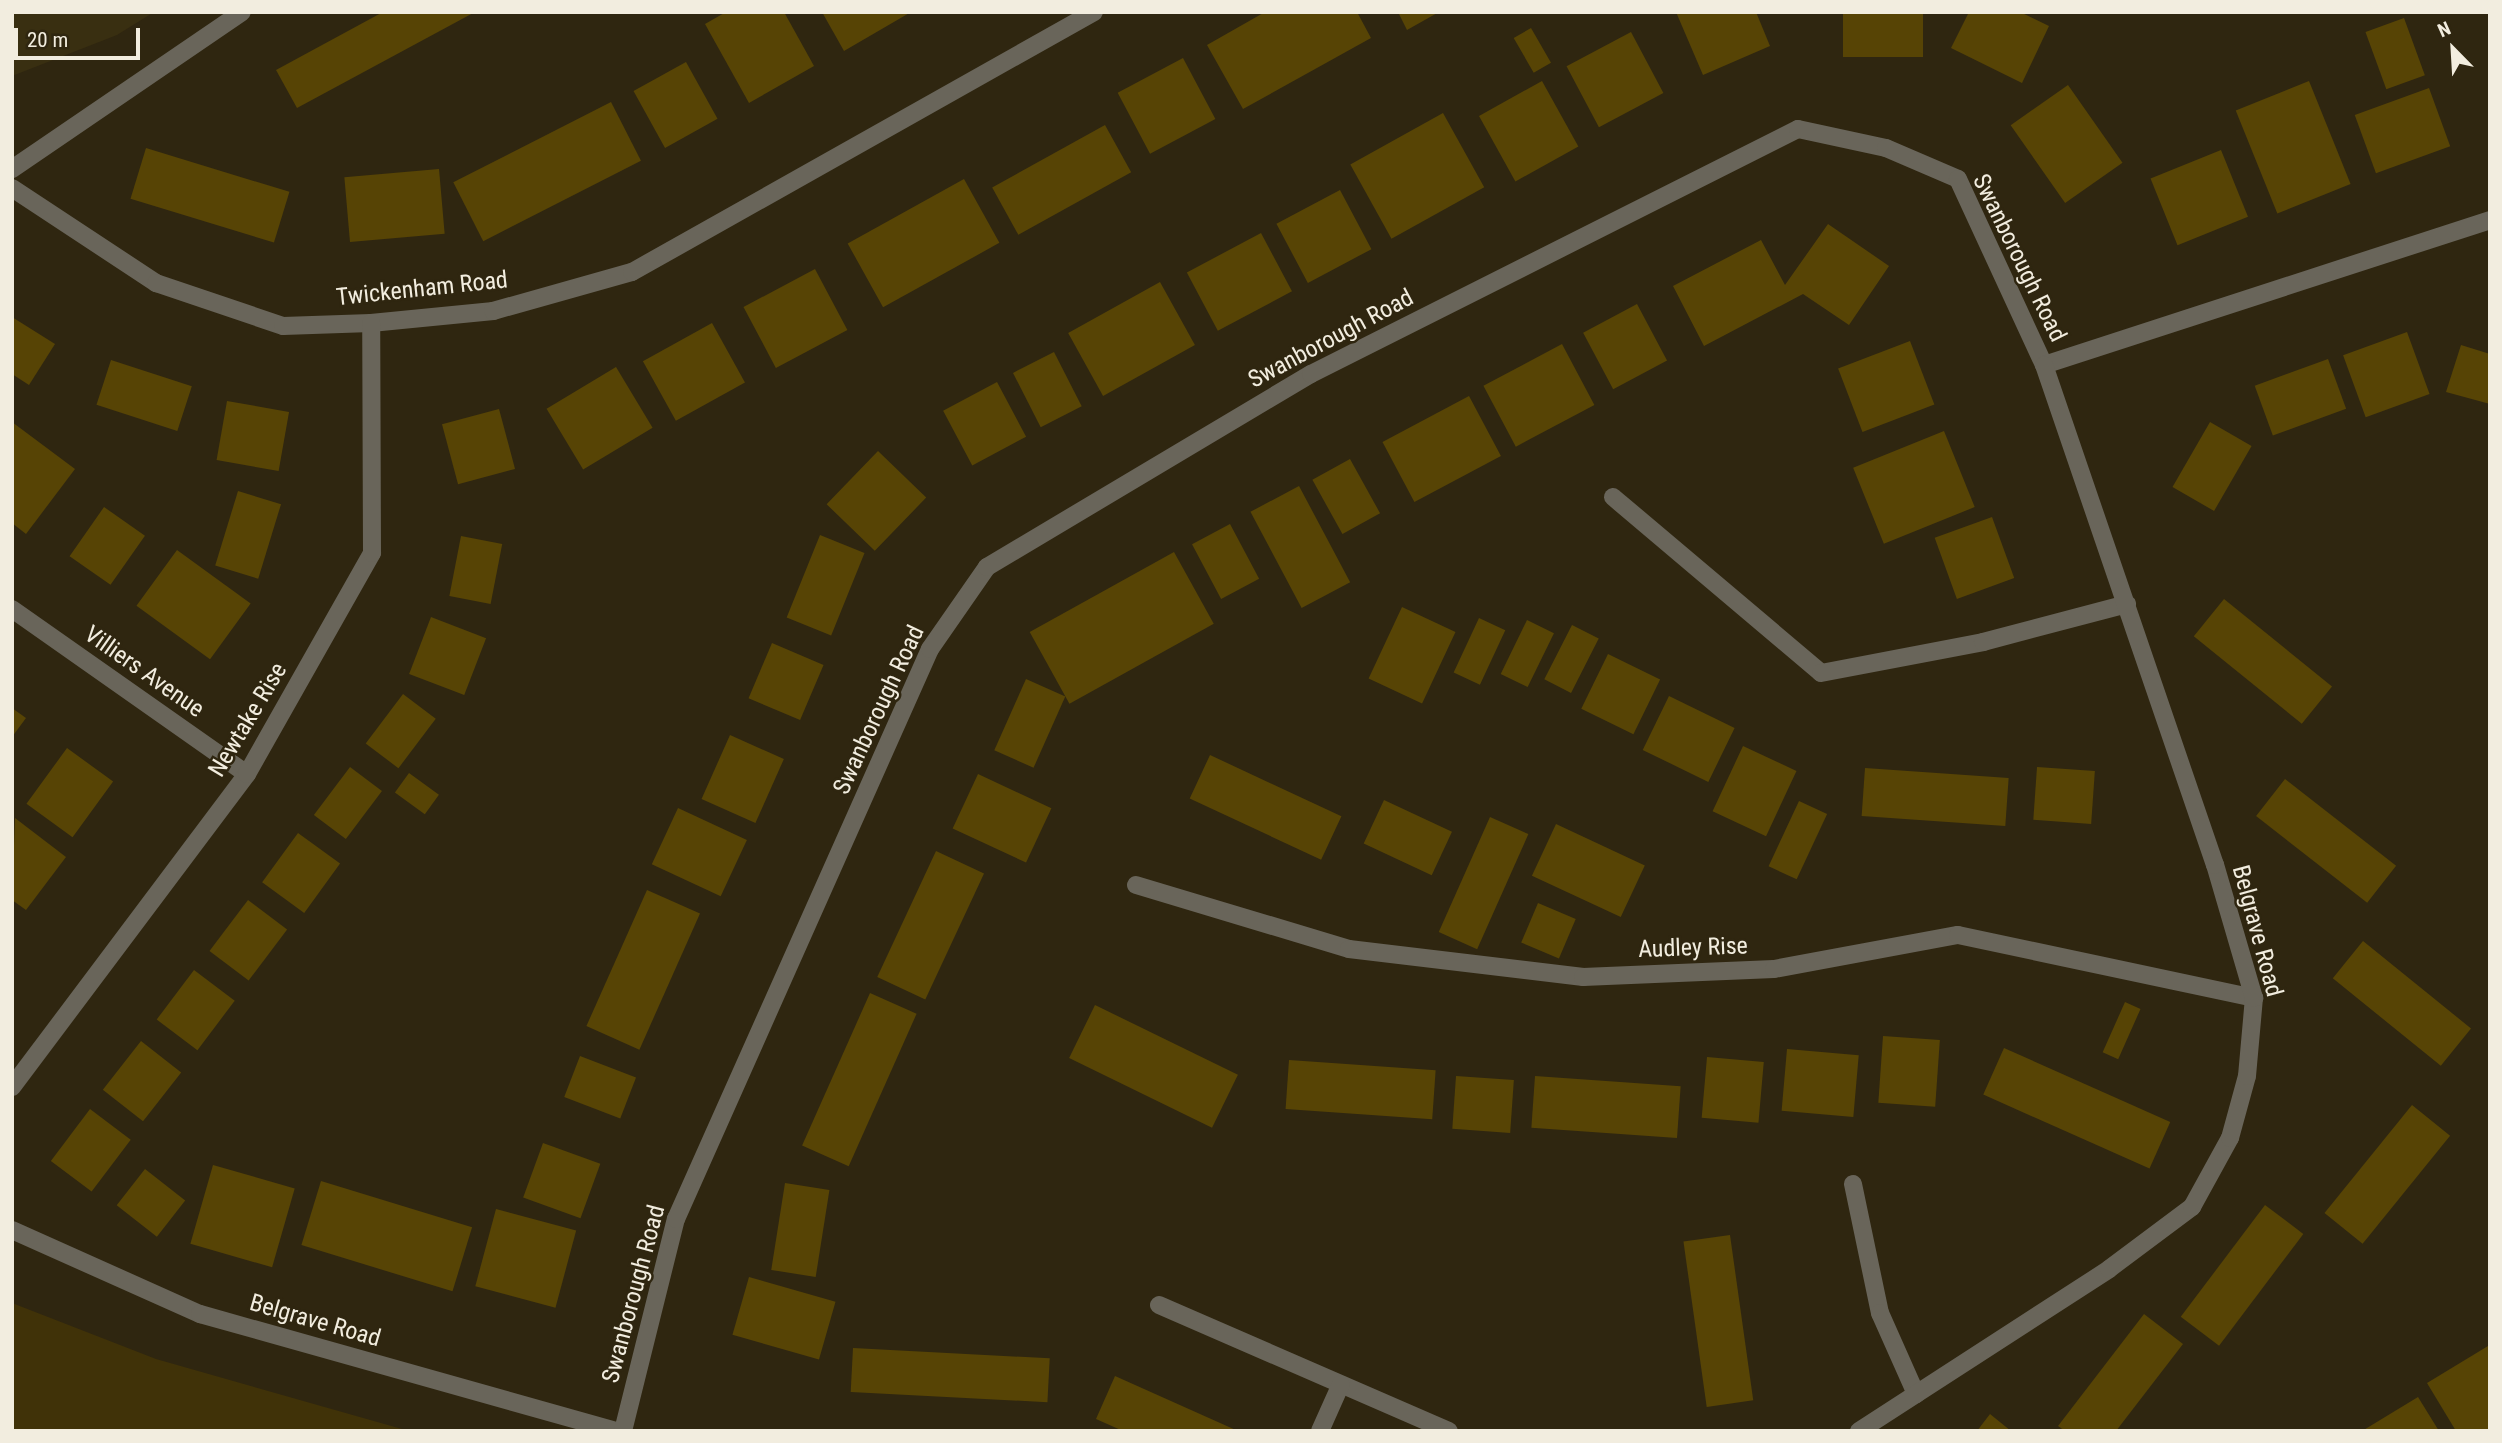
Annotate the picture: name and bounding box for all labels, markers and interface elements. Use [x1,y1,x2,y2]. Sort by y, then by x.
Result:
scale bar [18,14,144,58]
north arrow [2418,14,2488,84]
text: N [2434,16,2454,42]
text: 20 m [27,28,68,52]
street label: Swanborough Road [1966,169,2072,347]
street label: Twickenham Road [335,266,509,312]
street label: Swanborough Road [1243,283,1419,395]
street label: Villiers Avenue [79,620,209,724]
street label: Swanborough Road [827,621,931,799]
street label: Newtake Rise [203,658,293,782]
street label: Belgrave Road [2226,862,2288,1000]
street label: Audley Rise [1638,932,1748,964]
street label: Swanborough Road [596,1202,672,1386]
street label: Belgrave Road [246,1289,384,1353]

